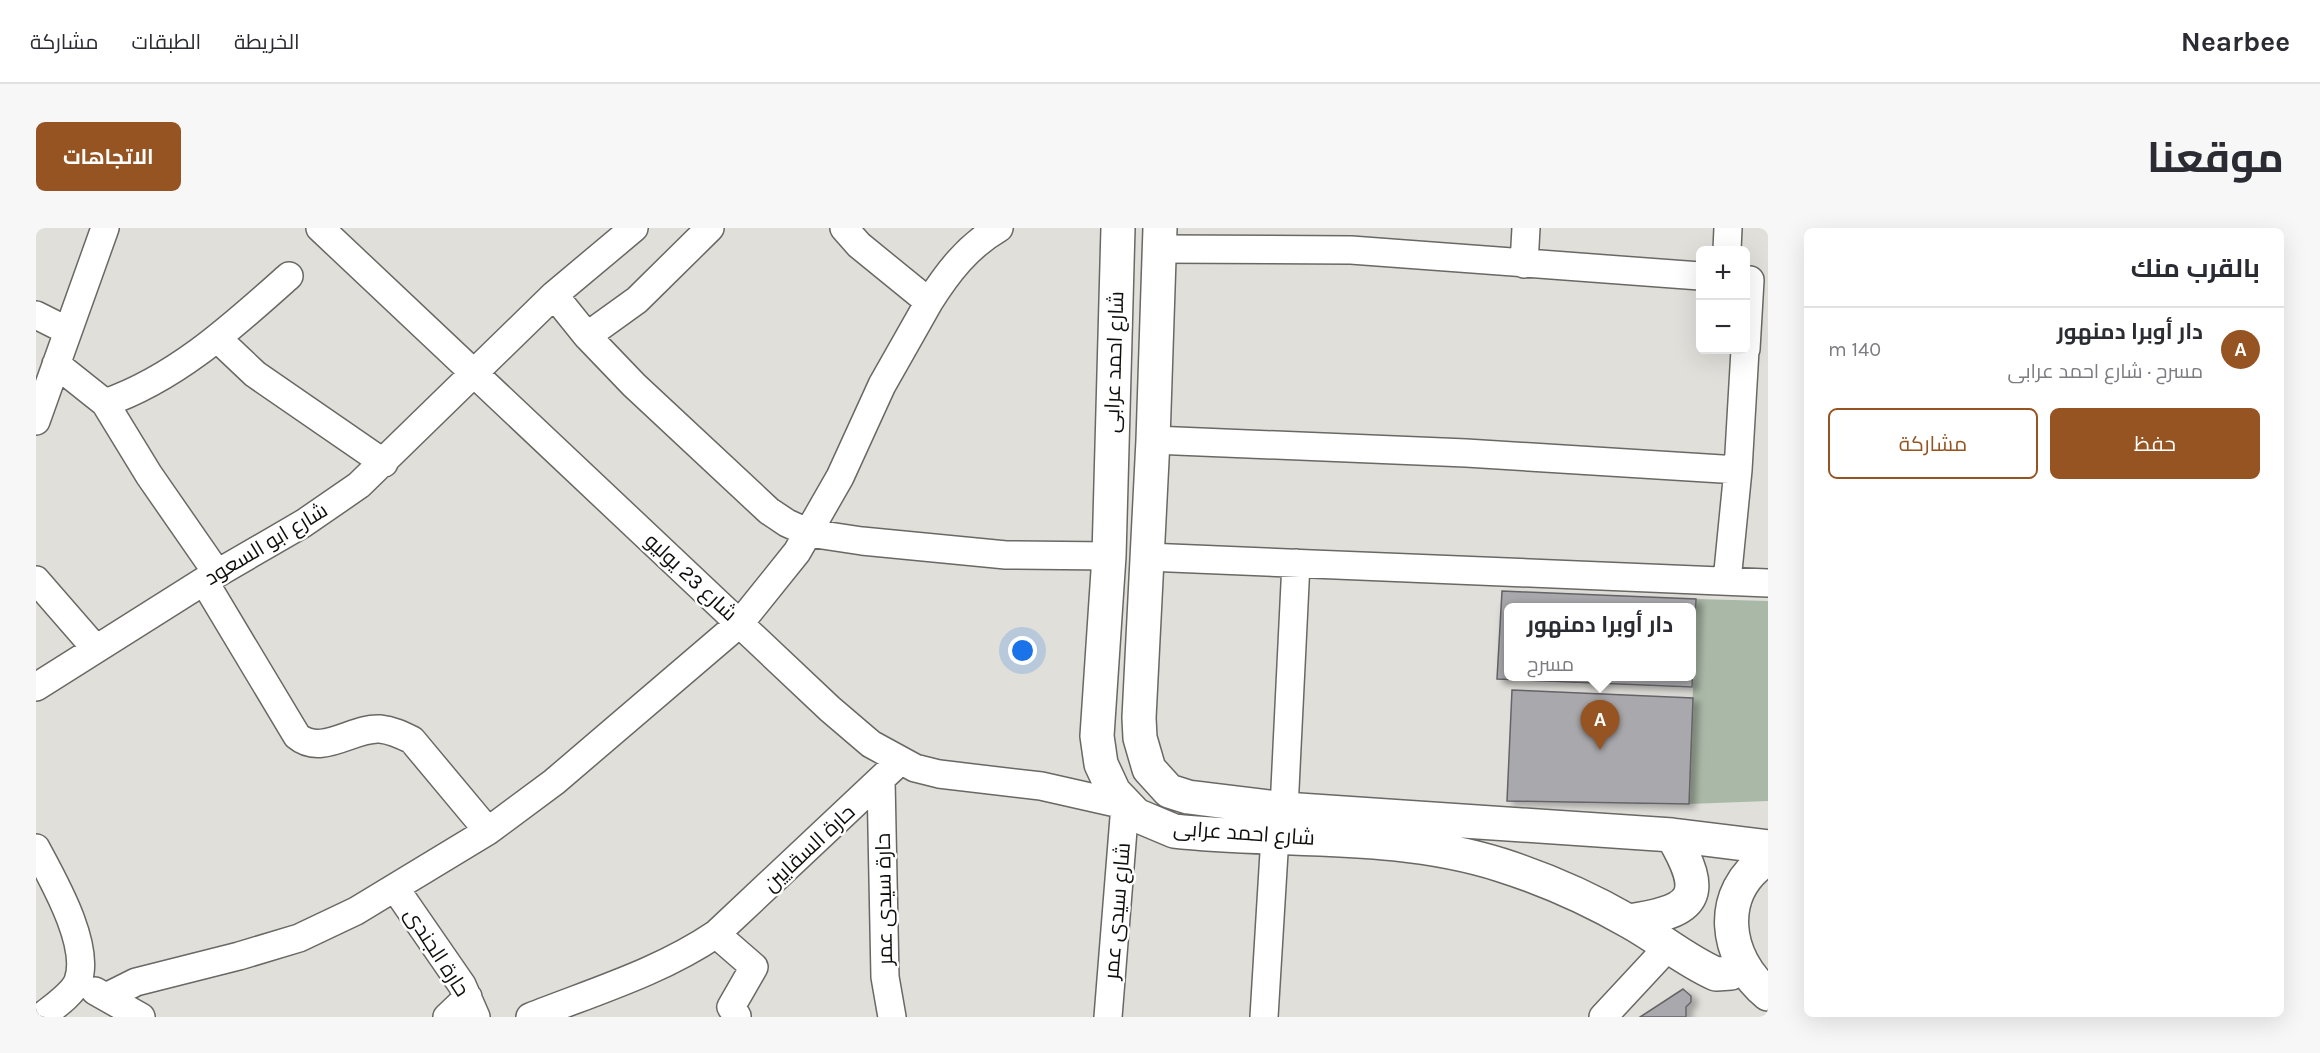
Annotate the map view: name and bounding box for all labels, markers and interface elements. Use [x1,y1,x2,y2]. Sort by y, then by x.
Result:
text: Nearbee [2181,25,2290,58]
text: مشاركة [30,30,99,54]
text: الطبقات [132,30,201,54]
text: الخريطة [234,30,300,54]
button: الاتجاهات [36,122,181,191]
text: موقعنا [2147,133,2284,183]
map controls [1696,246,1750,354]
button: + [1696,246,1750,300]
text: بالقرب منك [2131,253,2260,284]
street label: شارع احمد عرابى [1100,291,1130,433]
button: − [1696,300,1750,354]
text: دار أوبرا دمنهور [2057,319,2203,345]
text: 140 m [1828,338,1881,361]
text: A [2234,338,2247,361]
text: مسرح · شارع احمد عرابى [2007,360,2203,383]
button: مشاركة [1828,408,2038,479]
button: حفظ [2050,408,2260,479]
street label: شارع ابو السعود [200,498,333,592]
street label: شارع 23 يوليو [639,528,742,627]
popup [1504,603,1696,681]
text: دار أوبرا دمنهور [1527,612,1673,638]
your location [1008,636,1037,665]
text: مسرح [1527,653,1574,676]
pin: A [1580,700,1620,750]
street label: حارة السقايين [758,800,860,897]
street label: شارع احمد عرابى [1172,816,1316,852]
street label: حارة سيدى عمر [871,833,898,966]
street label: شارع سيدى عمر [1099,842,1137,982]
street label: حارة الجندى [399,903,475,1001]

